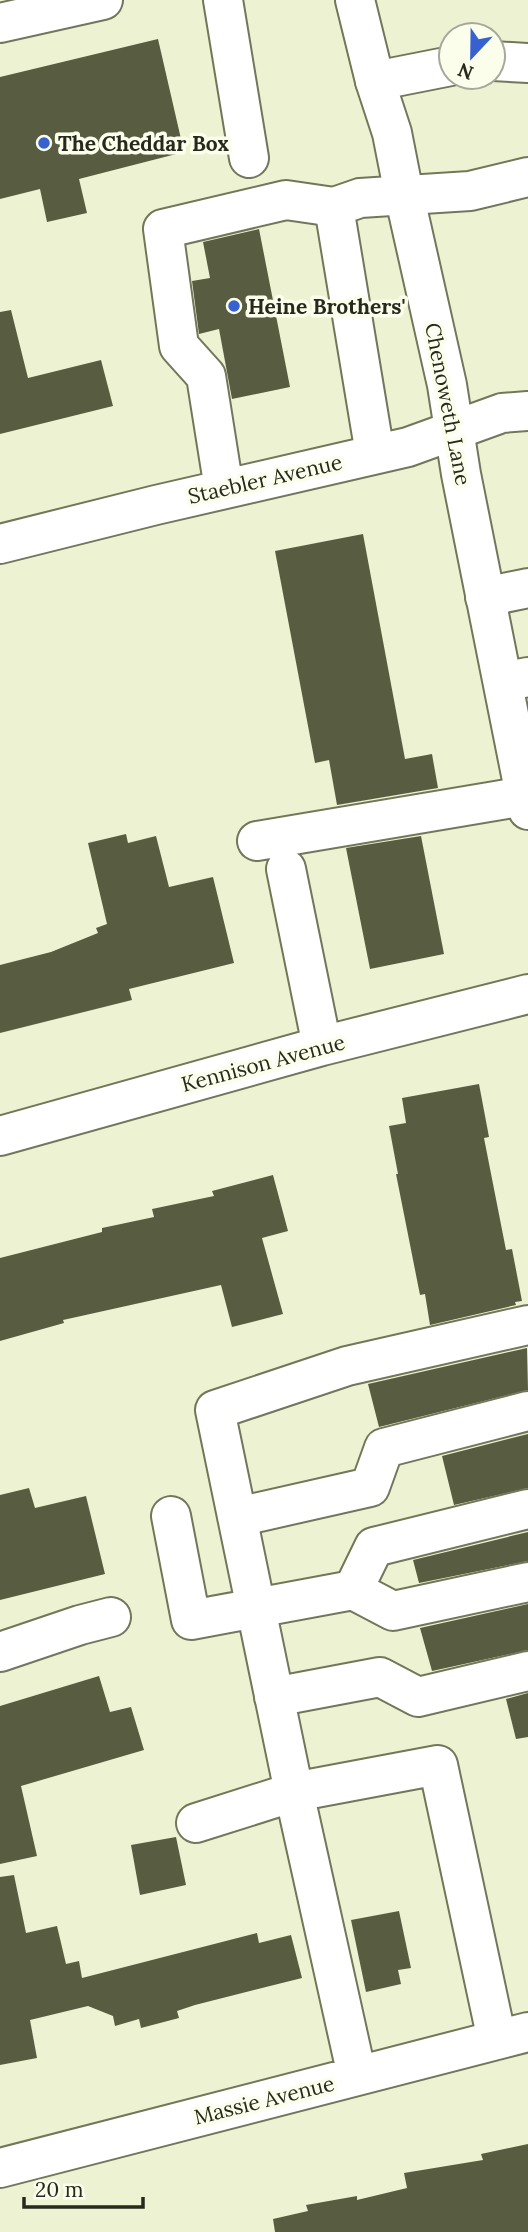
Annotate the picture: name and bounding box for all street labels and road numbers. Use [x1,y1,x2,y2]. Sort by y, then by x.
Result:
street label: Chenoweth Lane [419,320,477,488]
street label: Staebler Avenue [185,448,345,510]
street label: Kennison Avenue [178,1028,348,1098]
street label: Massie Avenue [191,2070,337,2130]

